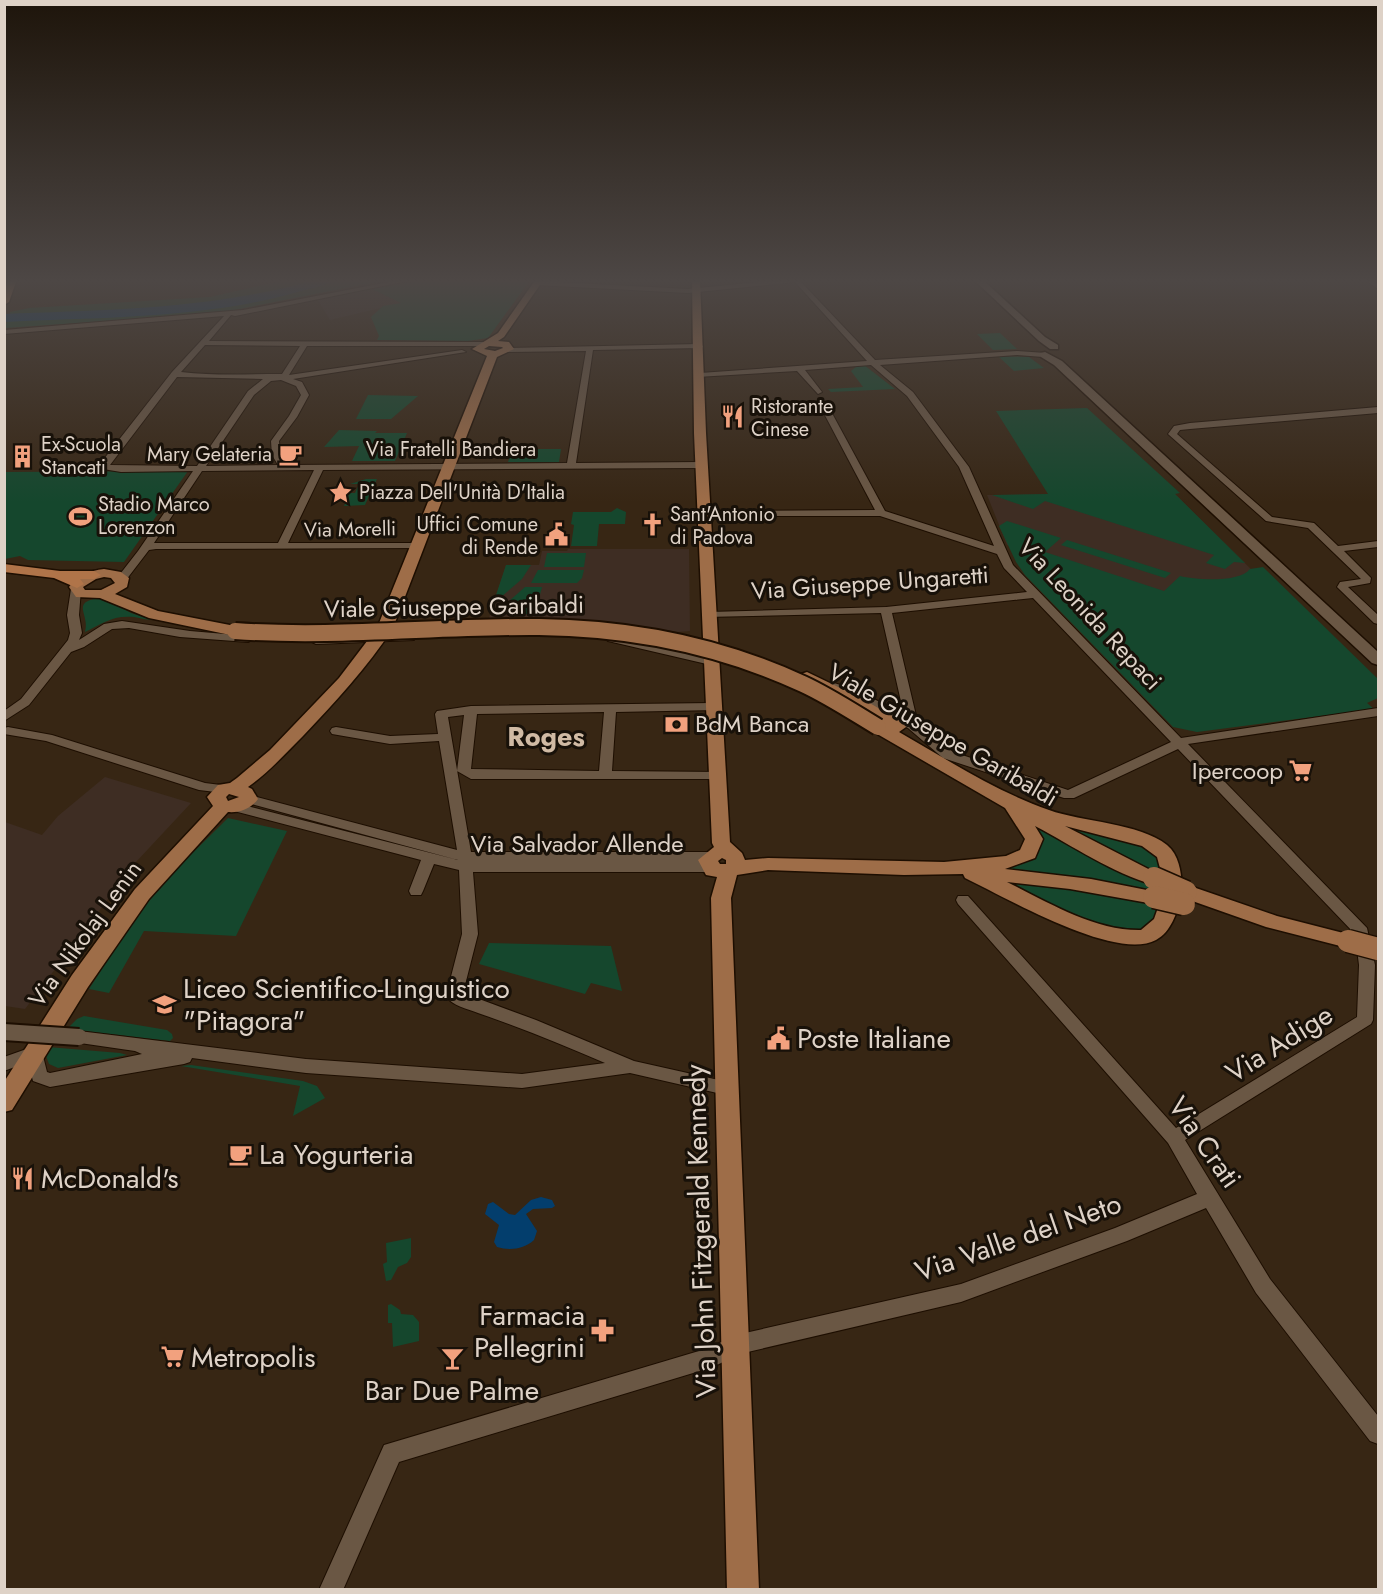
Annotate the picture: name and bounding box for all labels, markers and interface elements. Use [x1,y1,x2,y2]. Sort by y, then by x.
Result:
place label: Ristorante Cinese [751,392,833,444]
restaurant icon: Ristorante Cinese [720,404,746,430]
place label: Ex-Scuola Stancati [41,430,121,482]
street label: Via Fratelli Bandiera [366,435,536,464]
place label: Mary Gelateria [147,440,272,469]
cafe icon: Mary Gelateria [277,441,303,467]
building icon: Ex-Scuola Stancati [10,443,36,469]
place label: Piazza Dell'Unità D'Italia [359,478,565,507]
place icon: Piazza Dell'Unità D'Italia [328,479,354,505]
place label: Stadio Marco Lorenzon [98,490,210,542]
place label: Sant'Antonio di Padova [670,500,775,552]
sports icon: Stadio Marco Lorenzon [67,503,93,529]
place label: Uffici Comune di Rende [417,510,538,562]
church icon: Sant'Antonio di Padova [639,512,665,538]
street label: Via Morelli [304,514,396,545]
public building icon: Uffici Comune di Rende [543,522,569,548]
street label: Via Leonida Repaci [1010,530,1170,698]
street label: Via Giuseppe Ungaretti [750,557,990,608]
street label: Viale Giuseppe Garibaldi [324,587,584,626]
street label: Viale Giuseppe Garibaldi [822,654,1065,815]
place label: BdM Banca [695,706,809,741]
bank icon: BdM Banca [664,711,690,737]
district label: Roges [507,717,585,756]
place label: Ipercoop [1192,753,1283,788]
supermarket icon: Ipercoop [1288,758,1314,784]
street label: Via Salvador Allende [470,826,684,861]
street label: Via Nikolaj Lenin [19,853,150,1014]
place label: Liceo Scientifico-Linguistico "Pitagora" [183,968,510,1041]
school or university icon: Liceo Scientifico-Linguistico "Pitagora" [152,991,178,1017]
street label: Via Adige [1218,994,1341,1093]
place label: Poste Italiane [797,1018,951,1059]
public building icon: Poste Italiane [766,1025,792,1051]
street label: Via John Fitzgerald Kennedy [674,1063,727,1398]
street label: Via Crati [1158,1088,1251,1197]
place label: La Yogurteria [259,1134,413,1175]
cafe icon: La Yogurteria [228,1141,254,1167]
place label: McDonald's [41,1158,178,1199]
restaurant icon: McDonald's [10,1165,36,1191]
street label: Via Valle del Neto [909,1183,1127,1292]
place label: Farmacia Pellegrini [474,1295,585,1368]
pharmacy icon: Farmacia Pellegrini [590,1318,616,1344]
place label: Metropolis [191,1337,316,1378]
supermarket icon: Metropolis [160,1344,186,1370]
bar icon: Bar Due Palme [439,1345,465,1371]
place label: Bar Due Palme [365,1370,539,1411]

